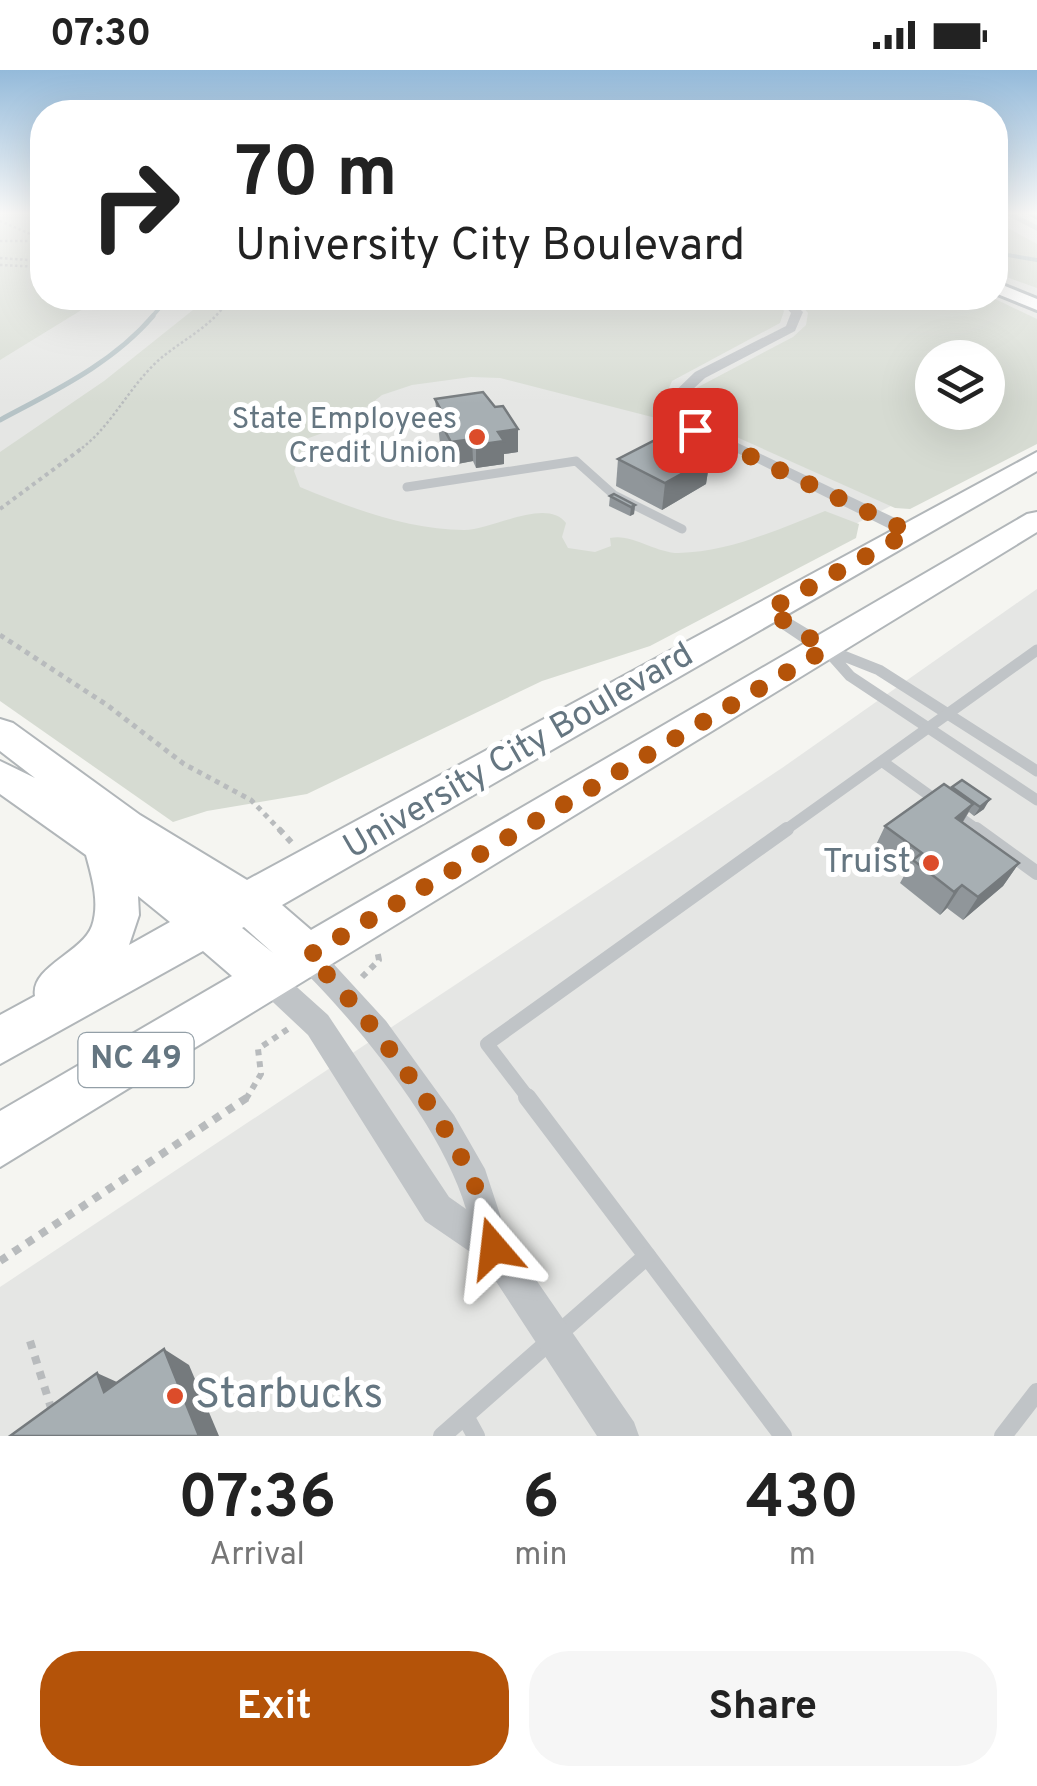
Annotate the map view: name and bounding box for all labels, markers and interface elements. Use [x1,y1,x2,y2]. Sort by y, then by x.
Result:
text: 07:30 [50,11,151,60]
text: 70 m [235,132,398,221]
icon: right [70,140,200,270]
text: University City Boulevard [235,219,745,276]
map controls [915,340,1005,430]
button: layers [915,340,1005,430]
pin [653,388,738,473]
place label: State Employees Credit Union [231,402,457,473]
icon: arrive [668,403,723,458]
marker: State Employees Credit Union [466,426,488,448]
street label: University City Boulevard [336,634,702,870]
place label: Truist [823,841,911,885]
marker: Truist [920,852,942,874]
road number: NC 49 [78,1033,194,1087]
position arrow [442,1196,546,1300]
place label: Starbucks [195,1370,383,1423]
marker: Starbucks [164,1385,186,1407]
text: 07:36 [178,1463,336,1539]
text: 6 [523,1463,559,1539]
text: 430 [746,1463,859,1539]
text: Arrival [209,1536,305,1576]
text: min [514,1536,568,1576]
text: m [789,1536,816,1576]
button: Exit [40,1651,509,1766]
button: Share [529,1651,997,1766]

